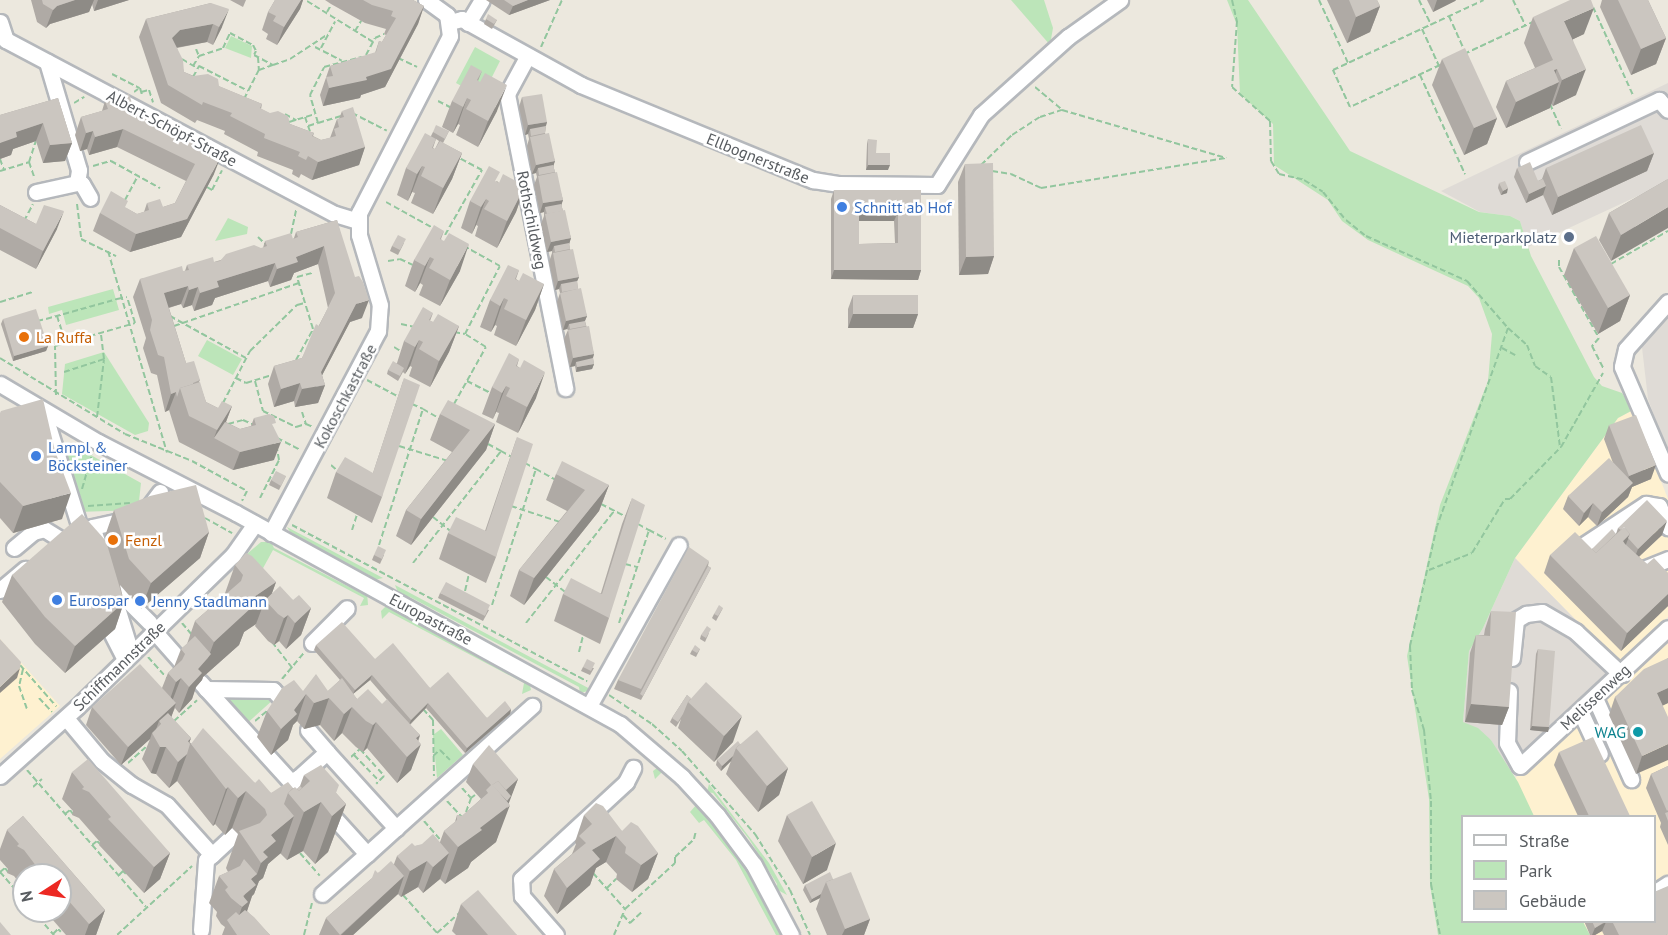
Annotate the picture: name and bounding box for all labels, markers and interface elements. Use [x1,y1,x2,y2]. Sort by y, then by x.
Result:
street label: Albert-Schöpf-Straße [104,86,240,170]
street label: Ellbognerstraße [704,129,812,187]
street label: Rothschildweg [513,169,551,271]
place label: Schnitt ab Hof [854,197,952,217]
marker: Schnitt ab Hof [835,200,849,214]
place label: Mieterparkplatz [1450,227,1557,247]
marker: Mieterparkplatz [1562,230,1576,244]
place label: La Ruffa [36,327,92,347]
marker: La Ruffa [17,330,31,344]
street label: Kokoschkastraße [310,341,380,451]
place label: Lampl & Böcksteiner [48,437,128,475]
marker: Lampl & Böcksteiner [29,449,43,463]
place label: Fenzl [125,530,162,550]
marker: Fenzl [106,533,120,547]
street label: Europastraße [386,589,476,649]
place label: Eurospar [69,590,129,610]
place label: Jenny Stadlmann [152,591,268,611]
marker: Eurospar [50,593,64,607]
marker: Jenny Stadlmann [133,594,147,608]
street label: Schiffmannstraße [69,617,169,715]
street label: Melissenweg [1556,660,1634,734]
place label: WAG [1594,722,1626,742]
marker: WAG [1631,725,1645,739]
legend [1461,815,1656,923]
text: Straße [1519,829,1570,852]
text: Park [1519,859,1552,882]
north arrow [12,863,72,923]
text: N [15,889,37,904]
text: Gebäude [1519,889,1586,912]

